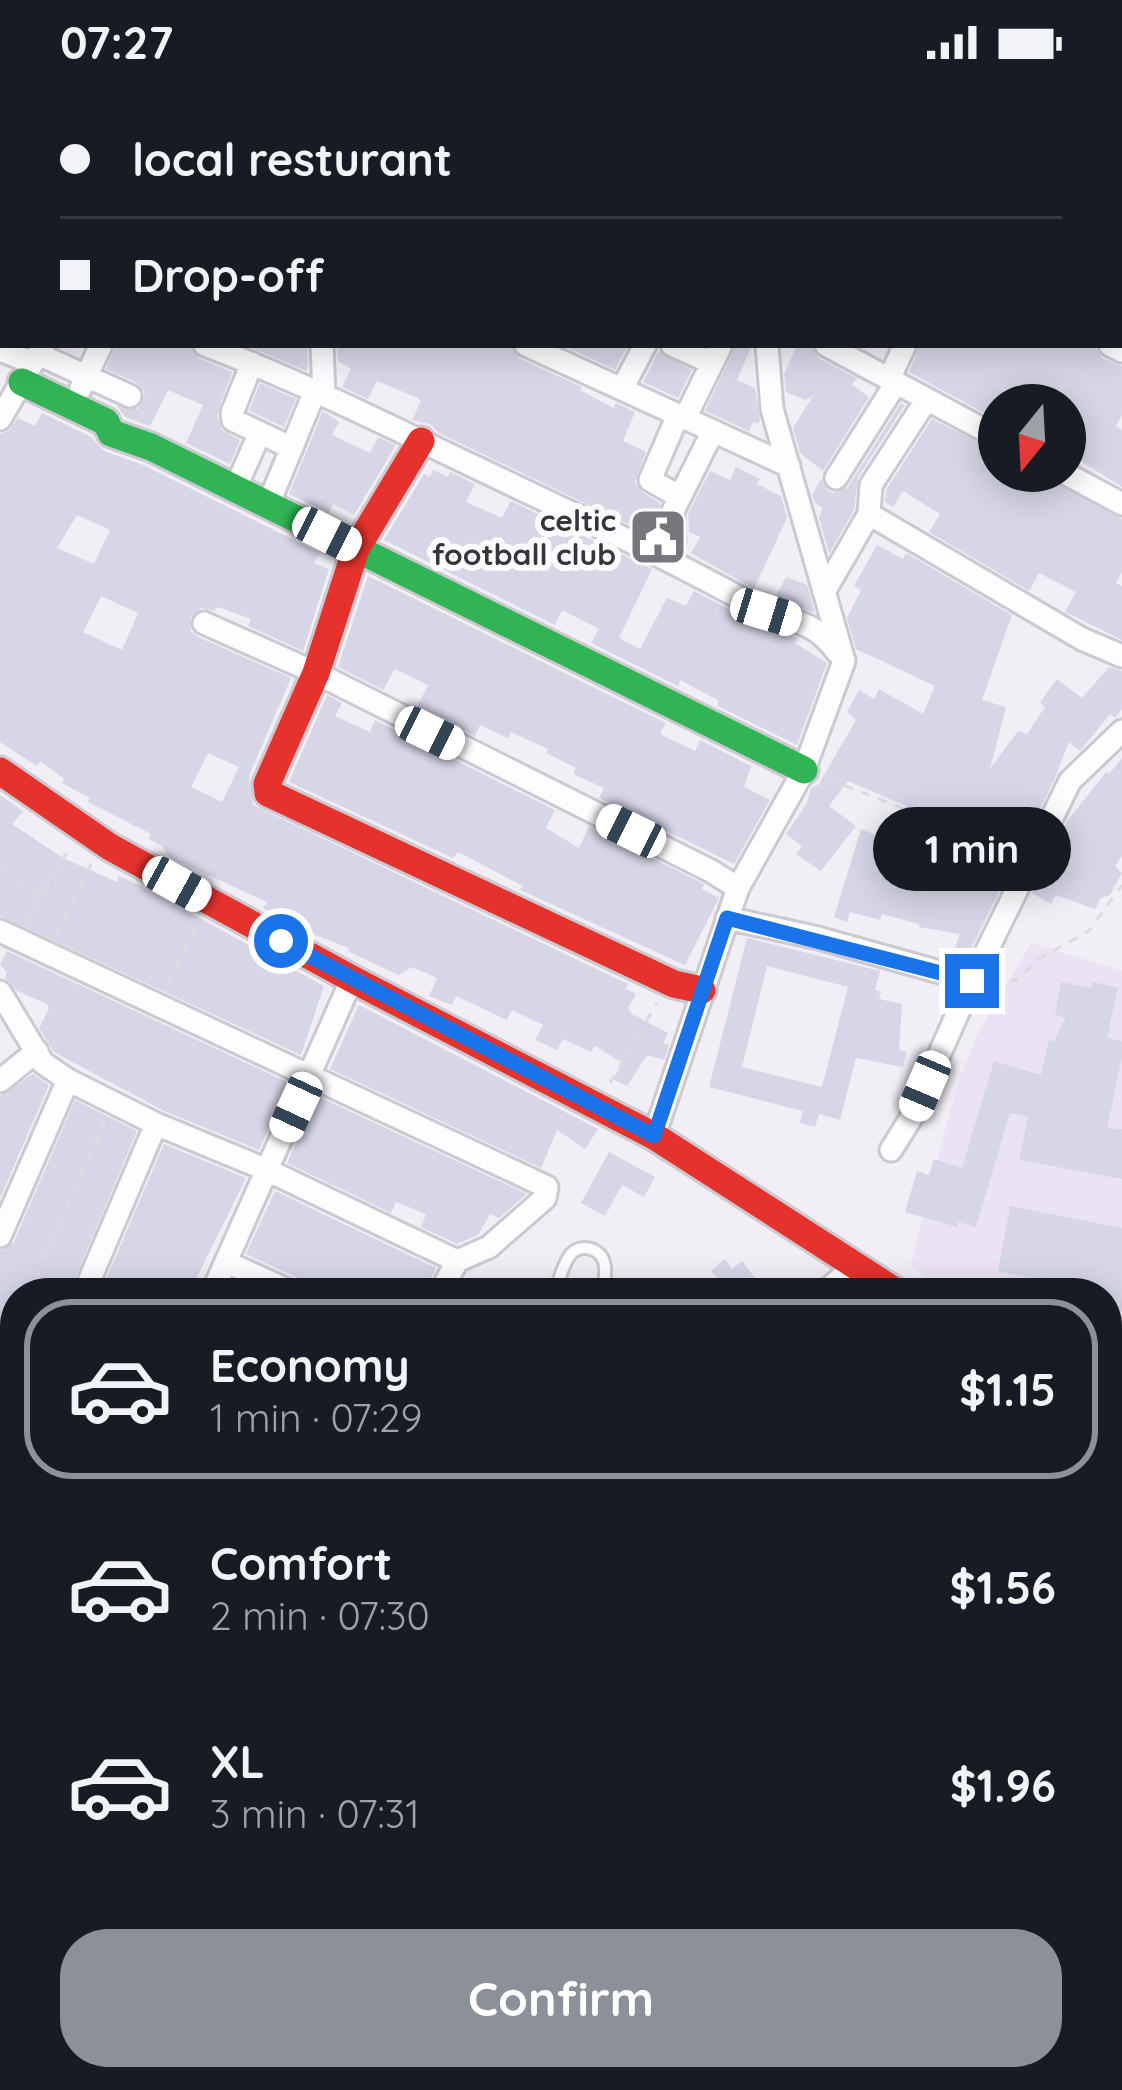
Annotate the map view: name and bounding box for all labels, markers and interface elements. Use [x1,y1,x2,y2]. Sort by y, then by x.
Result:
text: 07:27 [60,14,173,70]
text: local resturant [132,131,452,187]
text: Drop-off [132,247,324,303]
north arrow [978,384,1086,492]
map controls [978,384,1086,492]
place label: celtic football club [432,501,616,573]
car [287,502,367,566]
public building icon: celtic football club [627,506,689,568]
car [726,584,806,640]
car [390,701,470,765]
car [591,799,671,863]
callout: 1 min [873,807,1071,891]
text: 1 min [925,824,1019,873]
car [137,851,217,917]
route start [254,914,308,968]
route end [945,954,999,1008]
car [894,1046,956,1126]
car [264,1067,328,1147]
icon: car [66,1335,174,1443]
text: Economy [210,1337,410,1393]
text: $1.15 [959,1361,1056,1417]
text: 1 min · 07:29 [210,1393,422,1442]
icon: car [66,1533,174,1641]
text: Comfort [210,1535,392,1591]
text: $1.56 [950,1559,1056,1615]
text: 2 min · 07:30 [210,1591,430,1640]
icon: car [66,1731,174,1839]
text: XL [210,1733,265,1789]
text: $1.96 [950,1757,1056,1813]
text: 3 min · 07:31 [210,1789,420,1838]
button: Confirm [60,1929,1062,2067]

